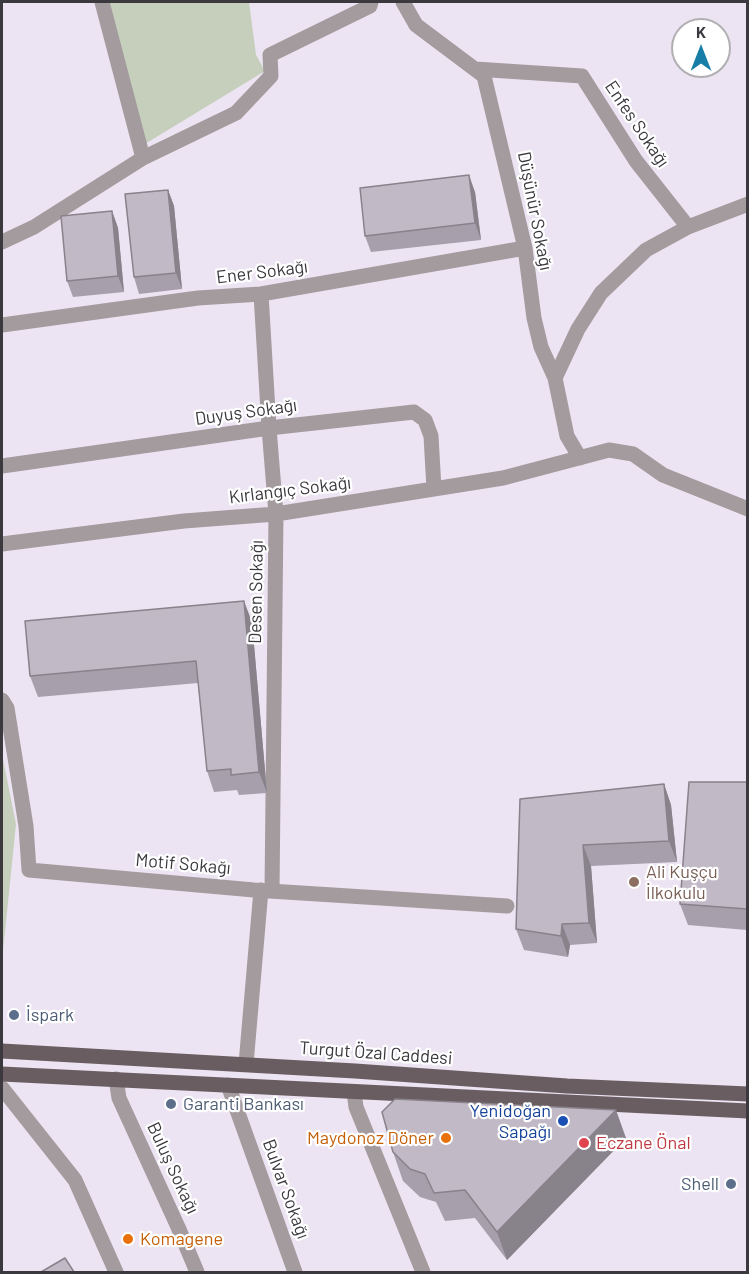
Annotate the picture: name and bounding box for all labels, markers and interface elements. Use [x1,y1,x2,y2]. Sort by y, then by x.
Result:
north arrow [671,18,731,78]
text: K [696,22,706,41]
street label: Enfes Sokağı [600,77,674,171]
street label: Düşünür Sokağı [513,150,557,272]
street label: Ener Sokağı [215,256,309,288]
street label: Duyuş Sokağı [194,394,298,430]
street label: Kırlangıç Sokağı [228,472,352,508]
street label: Desen Sokağı [244,540,268,644]
street label: Motif Sokağı [134,849,232,879]
place label: Ali Kuşçu İlkokulu [646,861,718,904]
marker: Ali Kuşçu İlkokulu [627,875,641,889]
place label: İspark [26,1004,74,1026]
marker: İspark [7,1008,21,1022]
street label: Turgut Özal Caddesi [299,1037,453,1069]
place label: Garanti Bankası [183,1093,304,1115]
marker: Garanti Bankası [164,1097,178,1111]
place label: Yenidoğan Sapağı [470,1100,551,1142]
marker: Yenidoğan Sapağı [556,1114,570,1128]
street label: Buluş Sokağı [142,1119,204,1217]
place label: Maydonoz Döner [307,1127,434,1149]
marker: Maydonoz Döner [439,1131,453,1145]
place label: Eczane Önal [596,1132,691,1154]
street label: Bulvar Sokağı [258,1136,314,1242]
marker: Eczane Önal [577,1136,591,1150]
place label: Shell [681,1173,719,1195]
marker: Shell [724,1177,738,1191]
place label: Komagene [140,1228,223,1250]
marker: Komagene [121,1232,135,1246]

